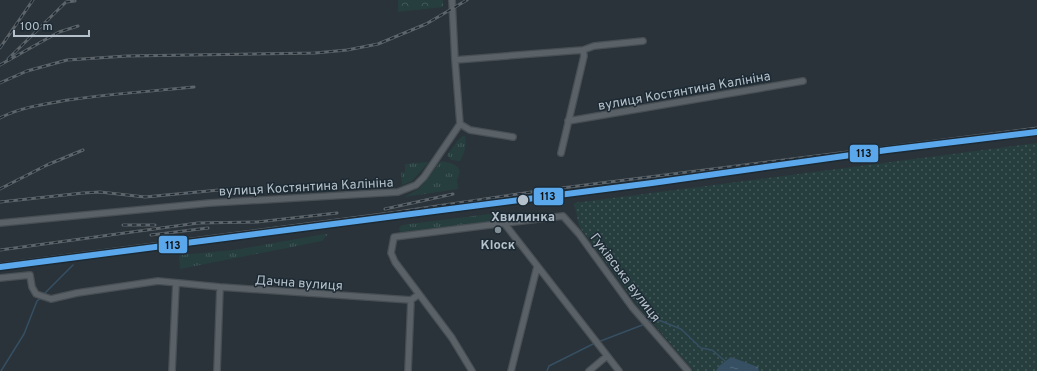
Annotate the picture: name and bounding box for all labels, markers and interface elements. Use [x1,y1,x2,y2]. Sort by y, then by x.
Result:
scale bar [14,12,89,38]
text: 100 m [20,19,53,35]
street label: вулиця Костянтина Калініна [597,69,772,115]
line badge: 113 [849,144,879,163]
text: 113 [856,147,872,161]
street label: вулиця Костянтина Калініна [218,175,394,201]
line badge: 113 [533,187,564,206]
text: 113 [540,190,556,204]
marker: Хвилинка [516,193,530,207]
place label: Хвилинка [491,210,555,226]
marker: Кіоск [493,225,503,235]
street label: Гуківська вулиця [586,231,663,326]
line badge: 113 [158,235,188,254]
place label: Кіоск [481,238,516,254]
text: 113 [165,239,181,253]
street label: Дачна вулиця [254,273,343,295]

